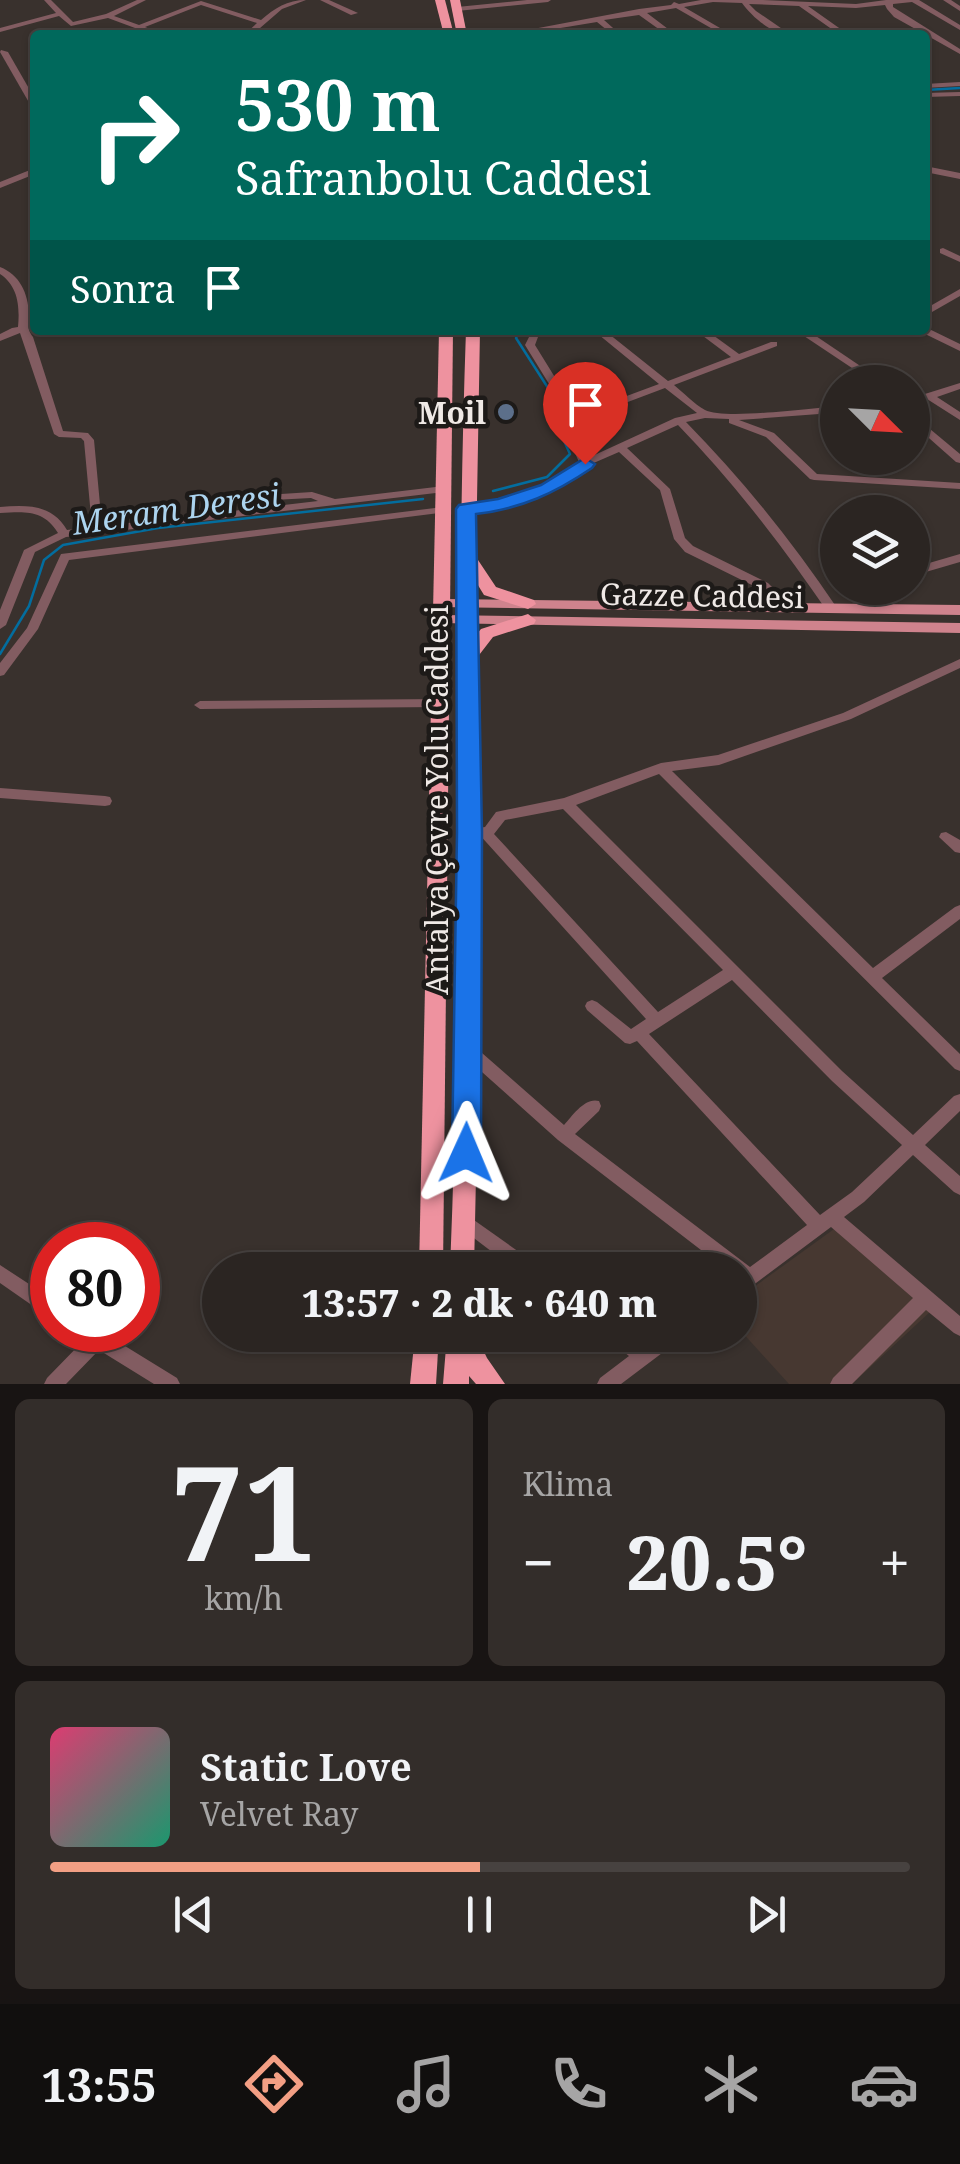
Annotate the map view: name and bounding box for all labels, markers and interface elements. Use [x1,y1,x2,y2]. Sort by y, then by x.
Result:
text: 530 m [235,56,441,152]
icon: right [70,70,200,200]
text: Safranbolu Caddesi [235,147,651,208]
icon: arrive [196,260,251,315]
text: Sonra [70,262,176,314]
pin [543,362,628,465]
north arrow [820,365,930,475]
map controls [820,365,930,605]
icon: arrive [558,377,613,432]
place label: Moil [418,392,486,433]
marker: Moil [495,401,517,423]
water label: Meram Deresi [68,472,283,544]
button: layers [820,495,930,605]
street label: Gazze Caddesi [600,573,805,617]
street label: Antalya Çevre Yolu Caddesi [416,605,457,995]
position arrow [414,1101,518,1205]
speed limit sign: 80 [30,1222,160,1352]
text: 13:57 · 2 dk · 640 m [302,1276,657,1328]
text: 71 [170,1422,317,1599]
text: Klima [523,1462,613,1505]
text: 20.5° [626,1510,807,1612]
text: − [523,1524,554,1599]
text: + [879,1524,910,1599]
text: km/h [205,1576,283,1619]
text: Static Love [200,1740,412,1792]
text: Velvet Ray [200,1792,358,1835]
icon: previous [166,1887,221,1942]
icon: pause [452,1887,507,1942]
icon: next [739,1887,794,1942]
icon: directions [239,2049,309,2119]
icon: music [391,2049,461,2119]
icon: phone [544,2049,614,2119]
icon: climate [696,2049,766,2119]
icon: car [849,2049,919,2119]
text: 13:55 [41,2054,157,2115]

